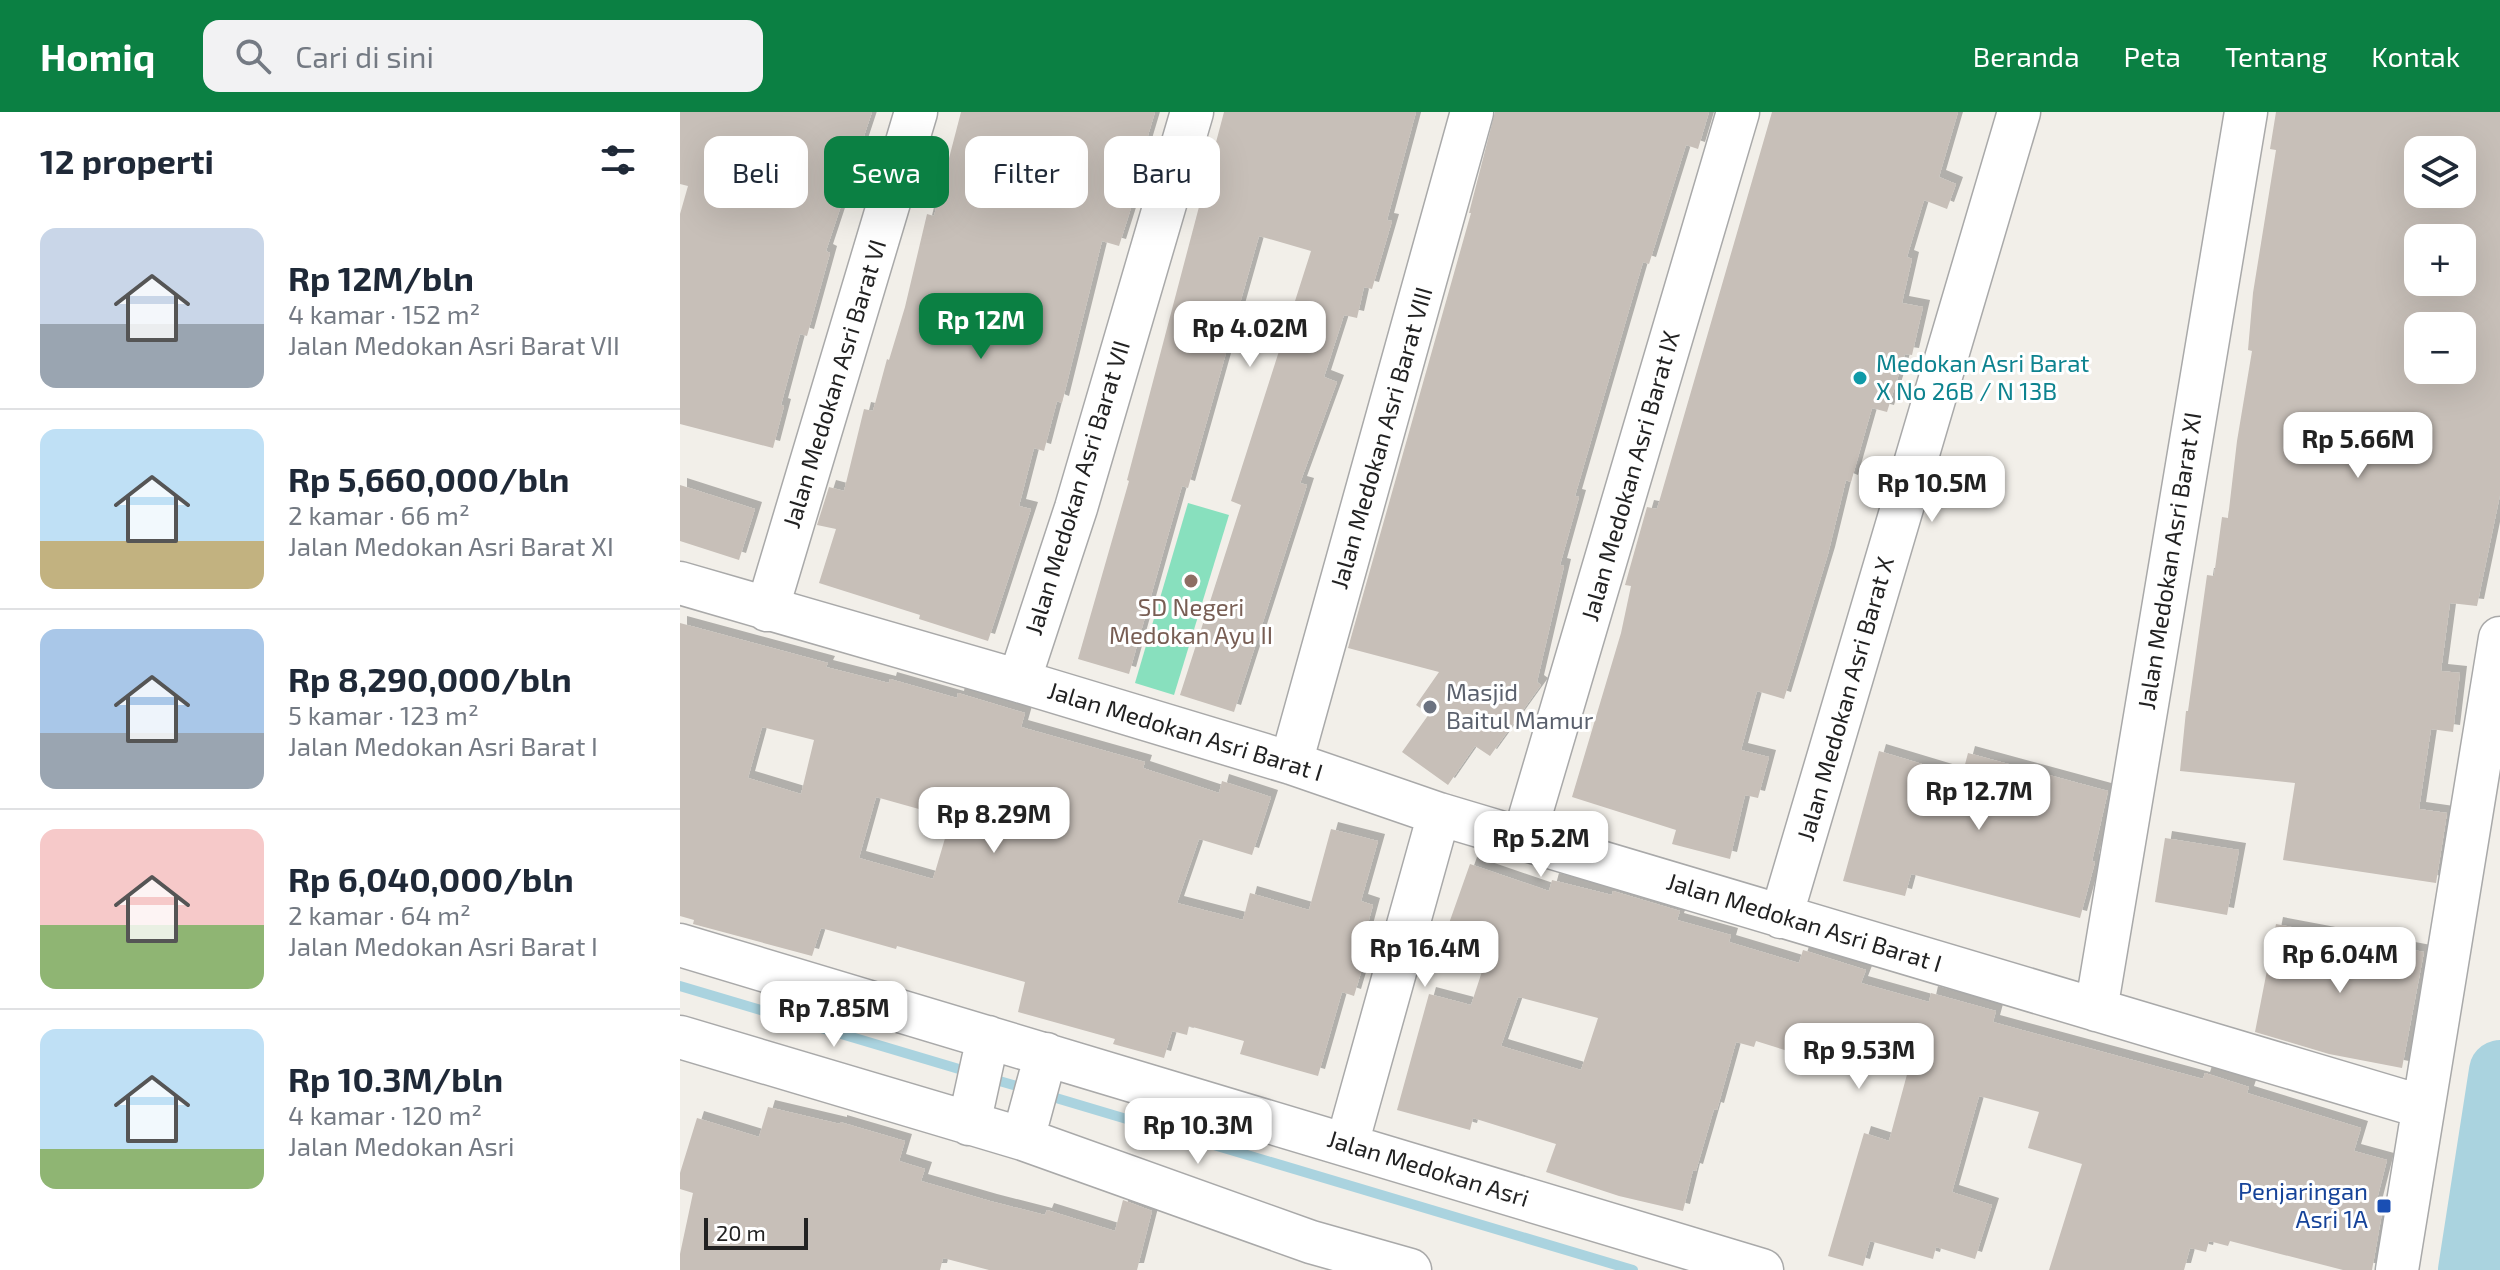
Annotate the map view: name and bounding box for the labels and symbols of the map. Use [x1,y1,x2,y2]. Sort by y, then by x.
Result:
street label: Jalan Medokan Asri Barat VI [776,236,891,531]
street label: Jalan Medokan Asri Barat VIII [1324,283,1438,592]
pin: Rp 12M [916,293,1046,361]
pin: Rp 4.02M [1167,301,1333,369]
street label: Jalan Medokan Asri Barat IX [1574,327,1685,624]
street label: Jalan Medokan Asri Barat VII [1018,337,1135,638]
place label: Medokan Asri Barat X No 26B / N 13B [1876,348,2089,405]
marker: Medokan Asri Barat X No 26B / N 13B [1851,369,1869,387]
street label: Jalan Medokan Asri Barat XI [2131,410,2206,712]
pin: Rp 5.66M [2275,412,2441,480]
pin: Rp 10.5M [1849,456,2015,524]
street label: Jalan Medokan Asri Barat X [1790,553,1899,844]
marker: SD Negeri Medokan Ayu II [1182,572,1200,590]
place label: SD Negeri Medokan Ayu II [1109,592,1273,649]
street label: Jalan Medokan Asri Barat I [1044,675,1326,786]
place label: Masjid Baitul Mamur [1446,677,1594,734]
marker: Masjid Baitul Mamur [1421,698,1439,716]
pin: Rp 12.7M [1896,764,2062,832]
pin: Rp 8.29M [911,787,1077,855]
pin: Rp 5.2M [1467,811,1615,879]
street label: Jalan Medokan Asri Barat I [1663,866,1945,977]
pin: Rp 16.4M [1342,921,1508,989]
pin: Rp 6.04M [2257,927,2423,995]
pin: Rp 7.85M [751,981,917,1049]
pin: Rp 9.53M [1776,1023,1942,1091]
pin: Rp 10.3M [1115,1098,1281,1166]
street label: Jalan Medokan Asri [1324,1123,1533,1212]
place label: Penjaringan Asri 1A [2238,1176,2368,1233]
marker: Penjaringan Asri 1A [2375,1197,2393,1215]
scale bar [704,1214,808,1250]

